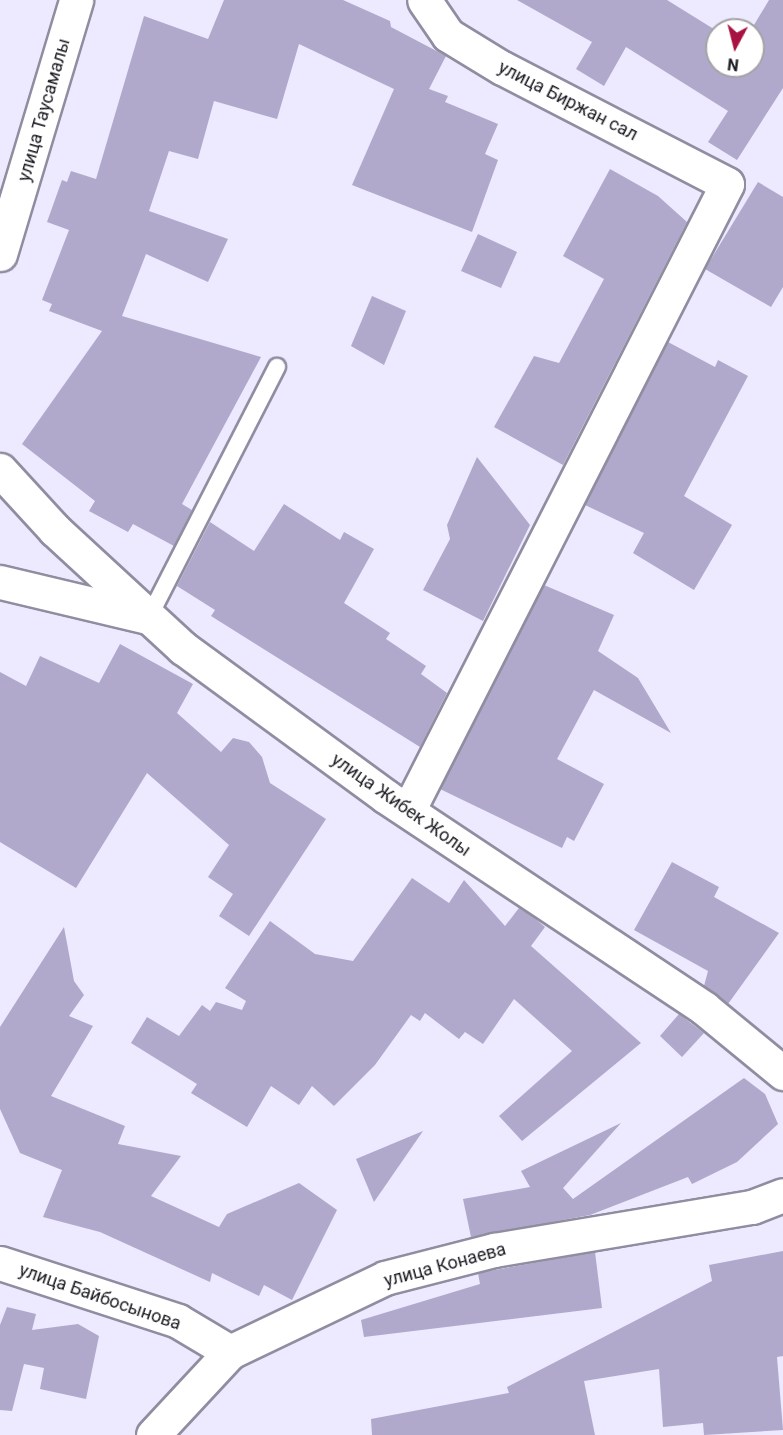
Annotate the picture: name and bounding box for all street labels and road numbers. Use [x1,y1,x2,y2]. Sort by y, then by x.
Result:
street label: улица Таусамалы [13,36,75,184]
street label: улица Биржан сал [495,57,641,145]
street label: улица Жибек Жолы [327,749,475,861]
street label: улица Конаева [382,1238,508,1292]
street label: улица Байбосынова [16,1259,184,1335]

